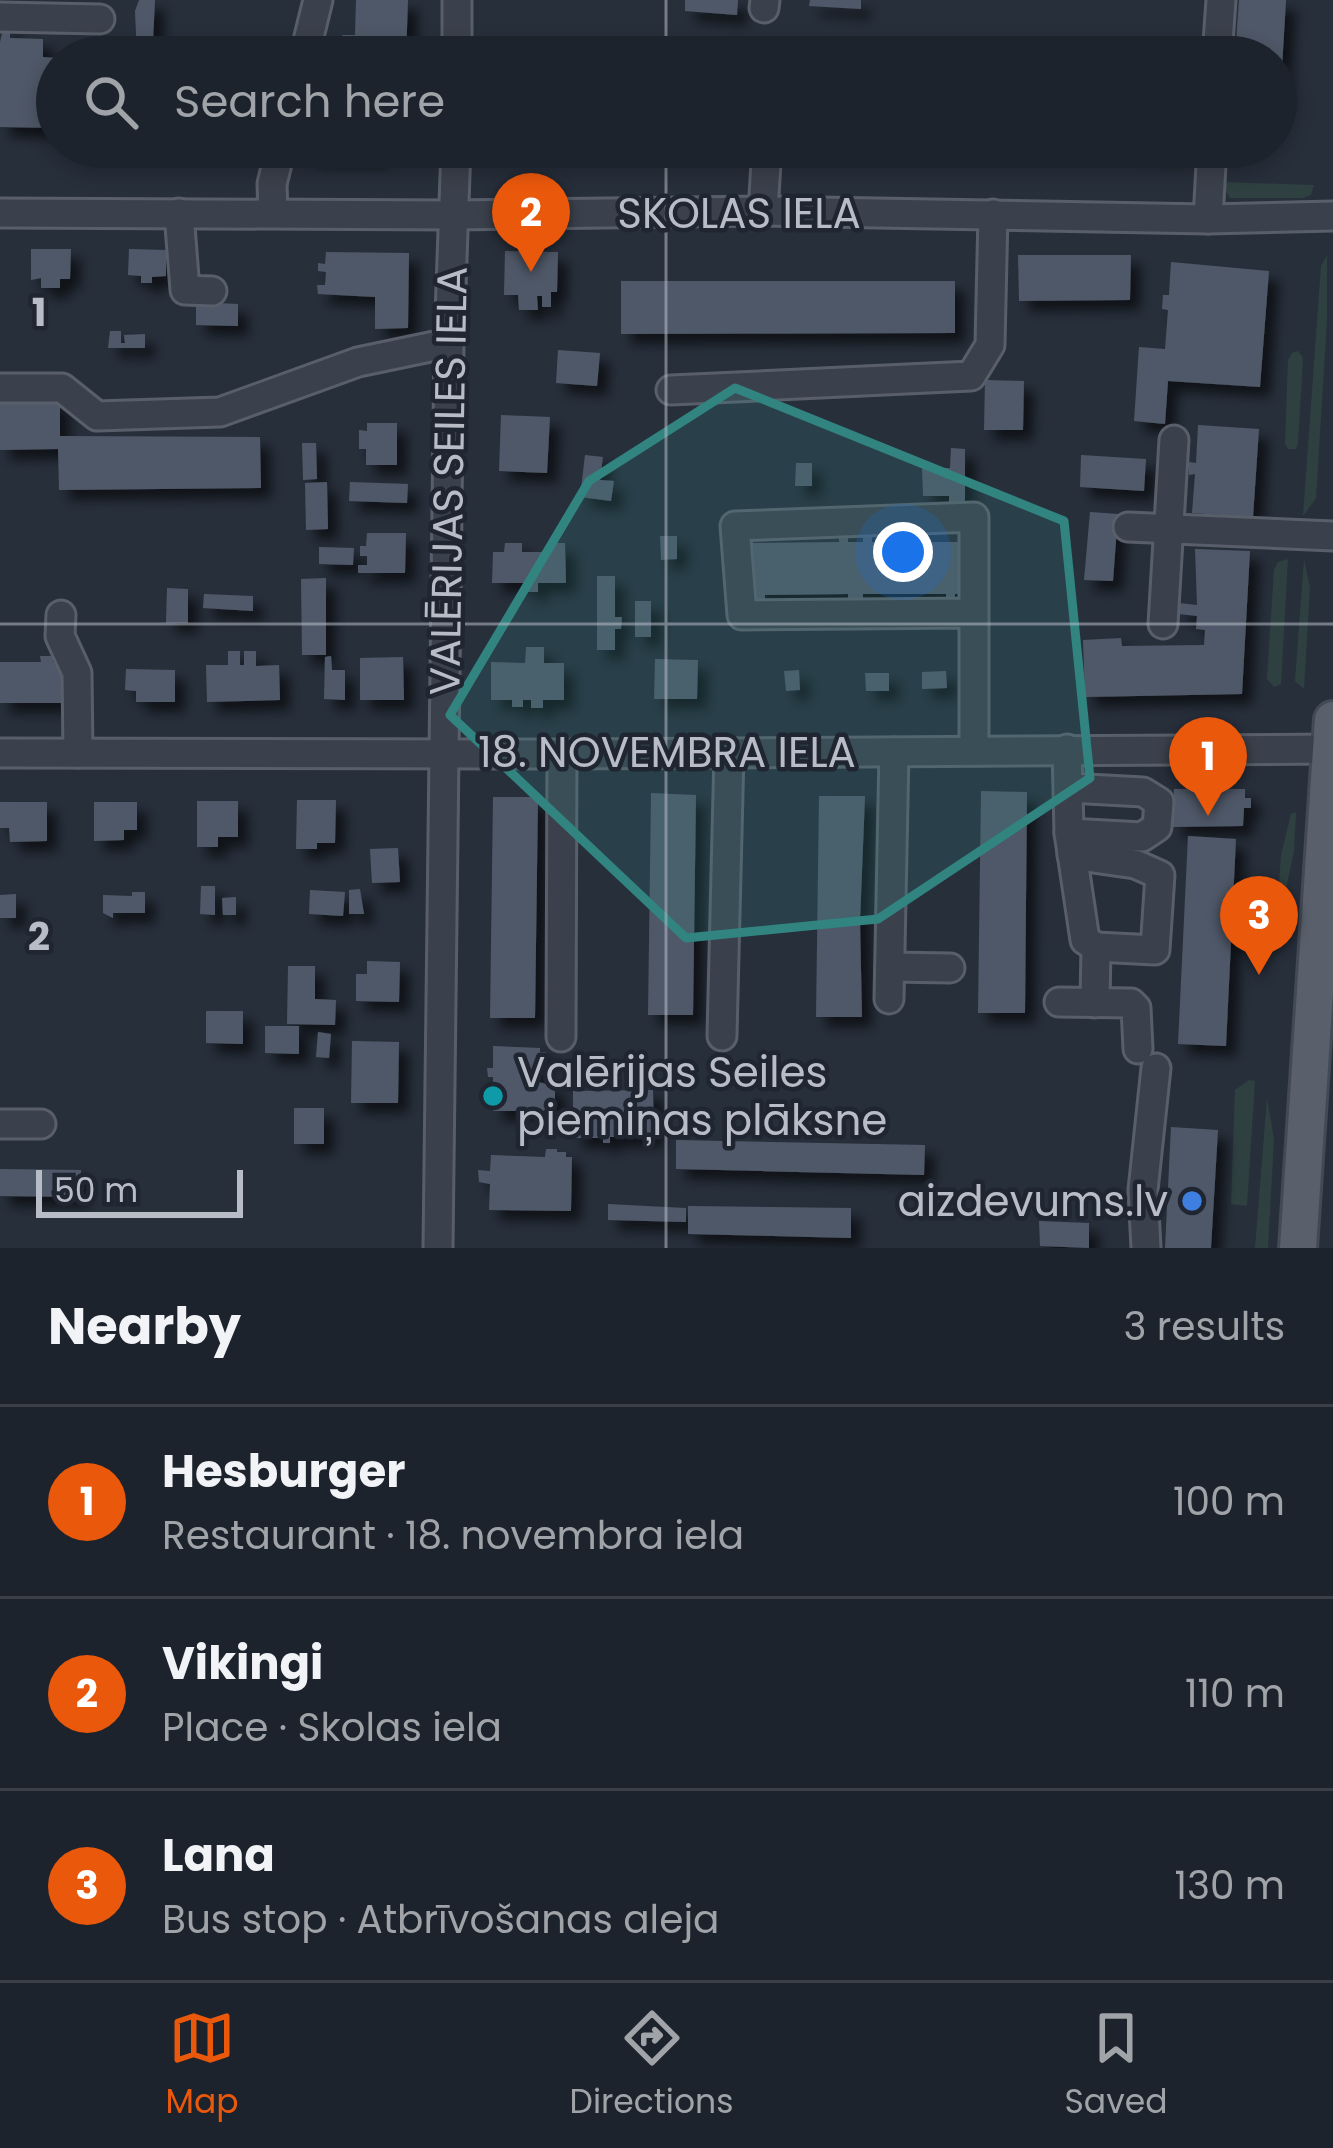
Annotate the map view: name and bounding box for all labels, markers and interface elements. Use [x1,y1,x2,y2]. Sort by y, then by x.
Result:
search box [36,36,1297,168]
icon: search [78,69,144,135]
text: Search here [174,70,445,133]
pin: 2 [492,173,570,272]
street label: SKOLAS IELA [617,184,861,243]
street label: VALĒRIJAS SEILES IELA [415,266,482,696]
text: 1 [32,285,46,340]
your location [873,522,933,582]
pin: 1 [1169,717,1247,816]
street label: 18. NOVEMBRA IELA [478,723,856,782]
pin: 3 [1220,876,1298,975]
text: 2 [28,909,50,964]
place label: Valērijas Seiles piemiņas plāksne [517,1043,887,1150]
marker: Valērijas Seiles piemiņas plāksne [480,1083,506,1109]
scale bar [36,1164,243,1217]
text: 50 m [54,1167,138,1214]
place label: aizdevums.lv [897,1172,1168,1231]
marker: aizdevums.lv [1179,1188,1205,1214]
text: Nearby [48,1290,241,1362]
text: 3 results [1123,1299,1285,1354]
text: Hesburger [162,1440,405,1503]
text: 1 [80,1474,94,1529]
text: 100 m [1173,1474,1285,1529]
text: Restaurant · 18. novembra iela [162,1508,744,1563]
text: Vikingi [162,1632,323,1695]
text: 2 [76,1666,98,1721]
text: 110 m [1185,1666,1285,1721]
text: Place · Skolas iela [162,1700,502,1755]
text: Lana [162,1824,275,1887]
text: 3 [75,1858,99,1913]
text: 130 m [1174,1858,1285,1913]
text: Bus stop · Atbrīvošanas aleja [162,1892,719,1947]
tab: Map [166,2005,239,2127]
tab: Directions [570,2005,733,2127]
tab: Saved [1065,2005,1167,2127]

